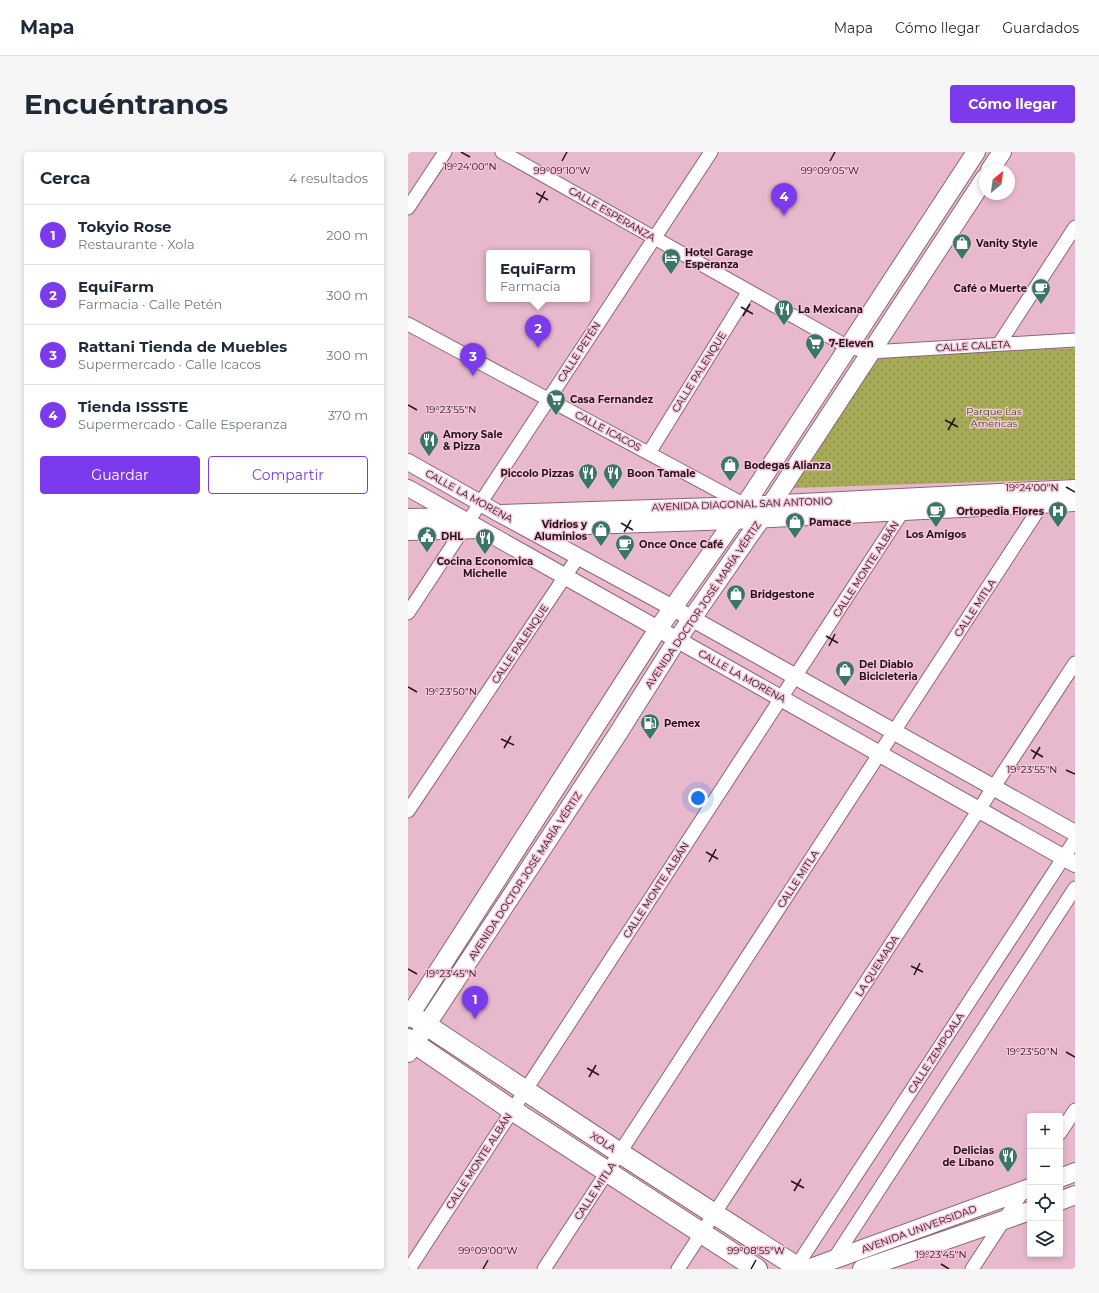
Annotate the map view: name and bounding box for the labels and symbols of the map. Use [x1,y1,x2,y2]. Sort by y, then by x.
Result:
text: 19°24'00"N [443,160,497,173]
text: 99°09'10"W [534,164,590,177]
text: 99°09'05"W [801,164,859,177]
north arrow [979,164,1015,200]
pin: 4 [771,183,797,216]
street label: CALLE ESPERANZA [566,184,658,245]
shop icon: Vanity Style [951,232,973,260]
place label: Vanity Style [975,237,1038,250]
place label: Hotel Garage Esperanza [685,246,753,271]
hotel icon: Hotel Garage Esperanza [660,247,682,275]
cafe icon: Café o Muerte [1030,277,1052,305]
place label: Café o Muerte [954,282,1027,295]
restaurant icon: La Mexicana [773,298,795,326]
place label: La Mexicana [798,303,863,316]
pin: 2 [525,315,551,348]
street label: CALLE PETÉN [555,319,603,385]
street label: CALLE PALENQUE [669,329,729,415]
supermarket icon: 7-Eleven [804,332,826,360]
place label: 7-Eleven [829,337,874,350]
street label: CALLE CALETA [936,338,1011,354]
pin: 3 [460,343,486,376]
supermarket icon: Casa Fernandez [545,388,567,416]
place label: Casa Fernandez [570,393,654,406]
text: 19°23'55"N [426,403,476,416]
park label: Parque Las Américas [966,405,1022,430]
street label: CALLE ICACOS [573,408,643,454]
place label: Amory Sale & Pizza [442,428,503,453]
restaurant icon: Amory Sale & Pizza [418,429,440,457]
shop icon: Bodegas Alianza [719,454,741,482]
place label: Bodegas Alianza [744,459,831,472]
restaurant icon: Piccolo Pizzas [577,462,599,490]
restaurant icon: Boon Tamale [602,462,624,490]
street label: CALLE LA MORENA [423,467,516,526]
place label: Piccolo Pizzas [500,467,575,480]
place label: Boon Tamale [627,467,696,480]
text: 19°24'00"N [1005,481,1059,494]
street label: AVENIDA DIAGONAL SAN ANTONIO [652,494,832,514]
cafe icon: Los Amigos [925,500,947,528]
hospital icon: Ortopedia Flores [1047,500,1069,528]
place label: Ortopedia Flores [956,505,1045,518]
shop icon: Pamace [784,511,806,539]
place label: Pamace [809,516,851,529]
place label: Vidrios y Aluminios [533,518,588,543]
street label: CALLE MONTE ALBÁN [830,518,902,620]
shop icon: Vidrios y Aluminios [590,519,612,547]
street label: AVENIDA DOCTOR JOSÉ MARÍA VÉRTIZ [642,519,764,691]
public building icon: DHL [416,525,438,553]
restaurant icon: Cocina Economica Michelle [474,527,496,555]
place label: Los Amigos [906,528,967,541]
place label: DHL [441,530,463,543]
cafe icon: Once Once Café [614,533,636,561]
place label: Once Once Café [639,538,723,551]
place label: Cocina Economica Michelle [437,555,533,580]
street label: CALLE MITLA [951,576,999,639]
shop icon: Bridgestone [725,583,747,611]
place label: Bridgestone [750,588,814,601]
street label: CALLE PALENQUE [489,602,551,686]
street label: CALLE LA MORENA [696,647,789,706]
place label: Del Diablo Bicicleteria [859,658,918,683]
shop icon: Del Diablo Bicicleteria [834,659,856,687]
text: 19°23'50"N [425,685,477,698]
fuel station icon: Pemex [639,712,661,740]
place label: Pemex [664,717,700,730]
text: 19°23'55"N [1007,763,1057,776]
your location [688,788,708,808]
street label: AVENIDA DOCTOR JOSÉ MARÍA VÉRTIZ [466,789,585,963]
street label: CALLE MONTE ALBÁN [620,839,692,941]
street label: CALLE MITLA [774,847,822,910]
street label: LA QUEMADA [852,932,902,999]
text: 19°23'45"N [425,967,477,980]
pin: 1 [462,986,488,1019]
street label: CALLE ZEMPOALA [905,1010,967,1096]
text: 19°23'50"N [1006,1045,1058,1058]
street label: CALLE MONTE ALBÁN [443,1110,515,1212]
street label: XOLA [588,1129,619,1155]
place label: Delicias de Líbano [942,1144,995,1169]
restaurant icon: Delicias de Líbano [997,1145,1019,1173]
street label: CALLE MITLA [571,1159,619,1222]
street label: AVENIDA UNIVERSIDAD [860,1202,978,1256]
text: 99°09'00"W [458,1244,518,1257]
text: 99°08'55"W [727,1244,785,1257]
text: 19°23'45"N [915,1248,967,1261]

